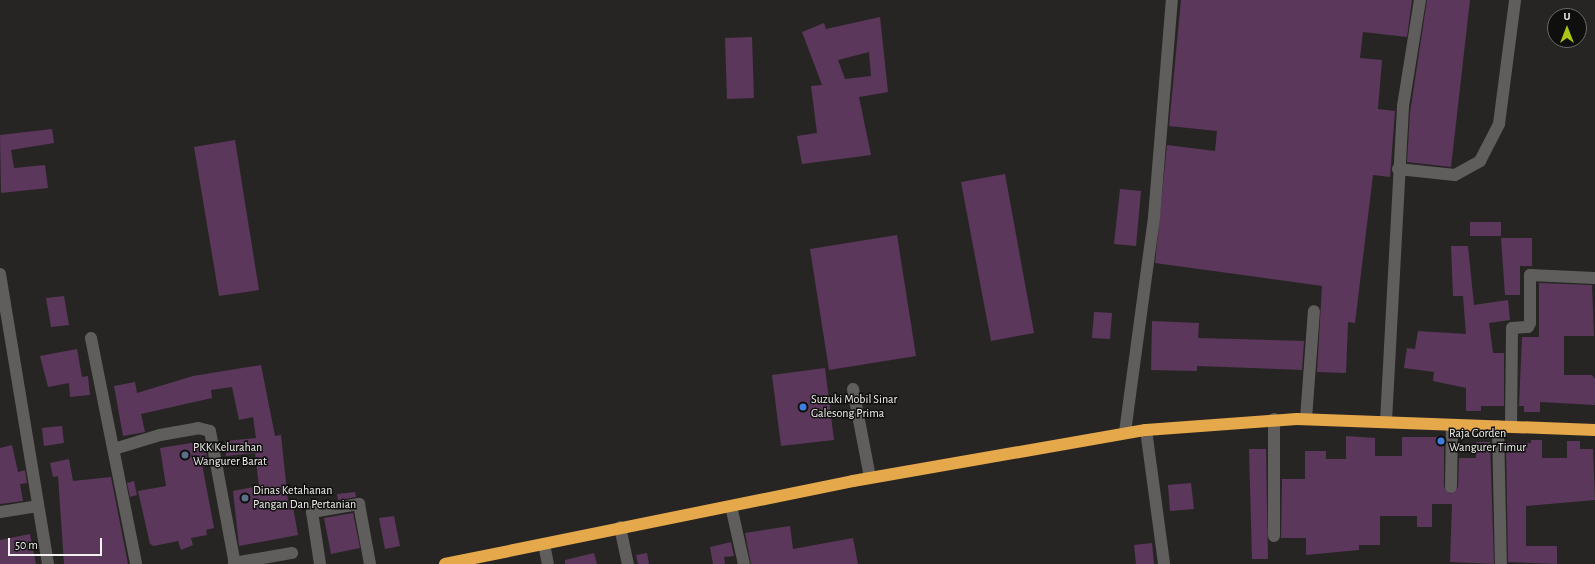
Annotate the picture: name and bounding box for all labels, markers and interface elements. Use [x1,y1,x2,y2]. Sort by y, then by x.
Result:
north arrow [1547,8,1587,48]
text: U [1563,11,1571,22]
place label: Suzuki Mobil Sinar Galesong Prima [811,393,897,421]
marker: Suzuki Mobil Sinar Galesong Prima [798,402,808,412]
place label: Raja Gorden Wangurer Timur [1449,427,1526,455]
marker: Raja Gorden Wangurer Timur [1436,436,1446,446]
place label: PKK Kelurahan Wangurer Barat [193,441,267,469]
marker: PKK Kelurahan Wangurer Barat [180,450,190,460]
place label: Dinas Ketahanan Pangan Dan Pertanian [253,484,356,512]
marker: Dinas Ketahanan Pangan Dan Pertanian [240,493,250,503]
scale bar [10,530,104,556]
text: 50 m [15,539,38,551]

